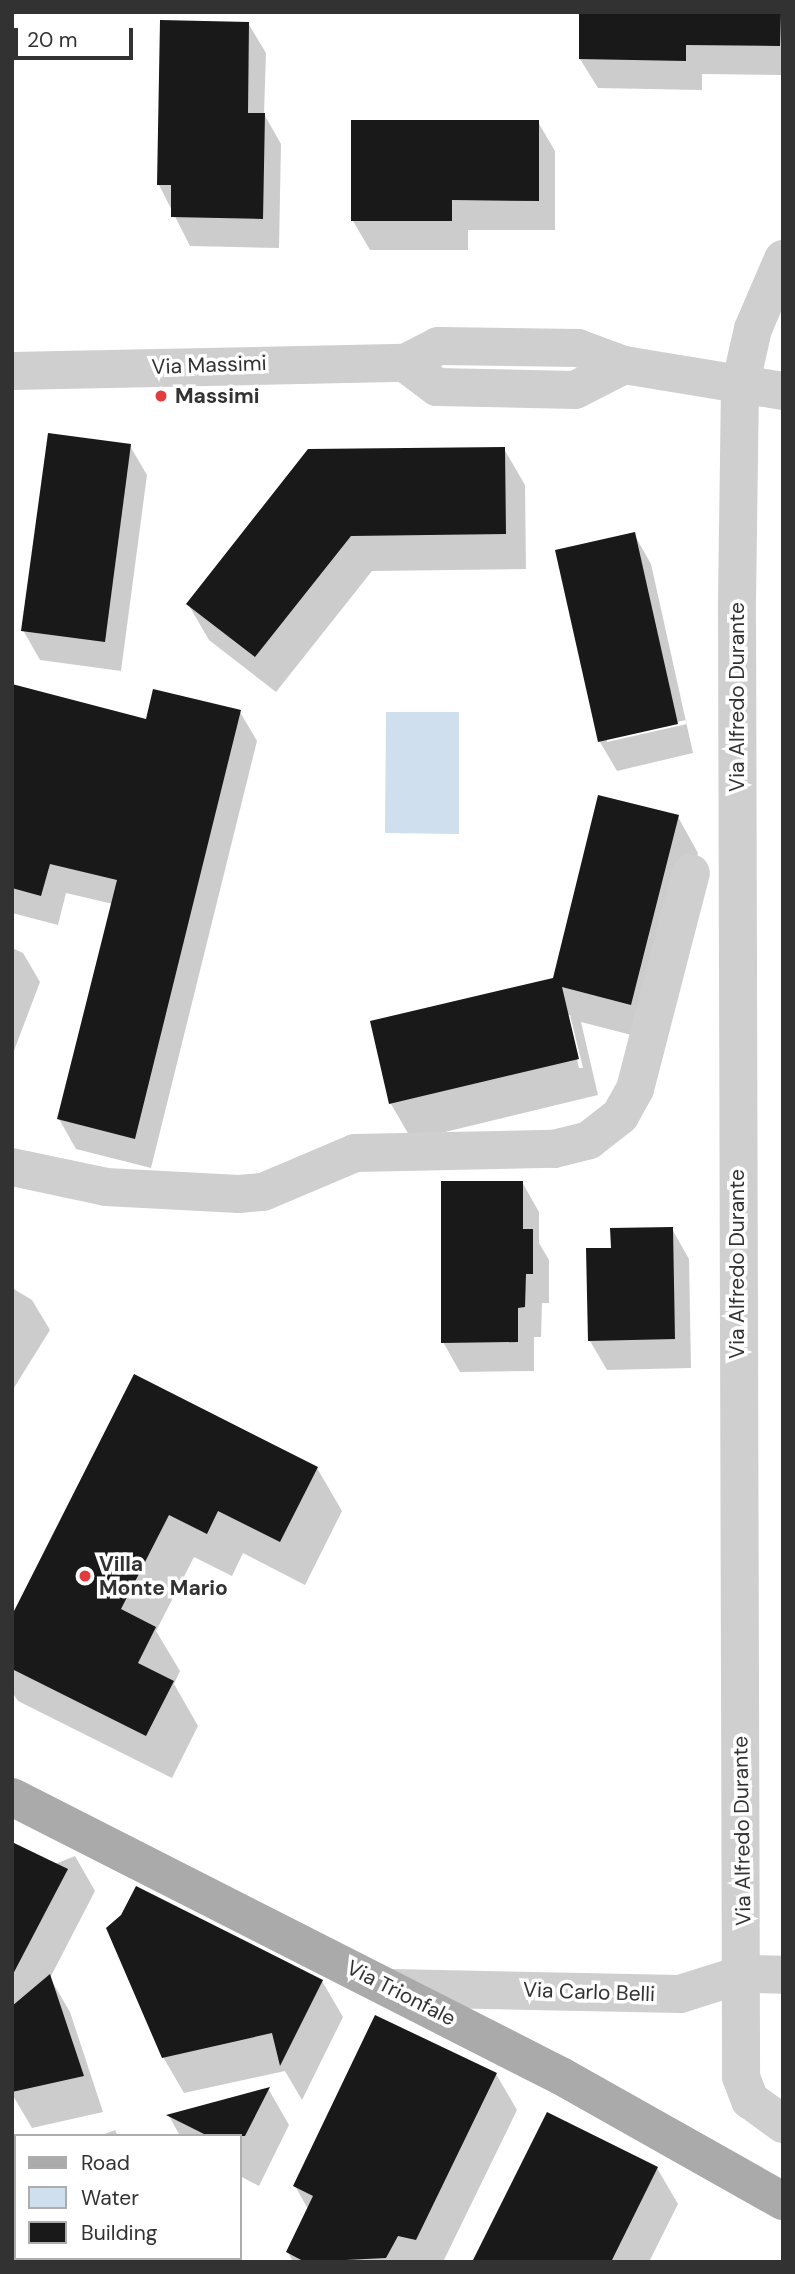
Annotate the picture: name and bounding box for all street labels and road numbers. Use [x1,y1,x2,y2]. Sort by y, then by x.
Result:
street label: Via Massimi [151,350,267,380]
street label: Via Alfredo Durante [724,602,750,792]
street label: Via Alfredo Durante [724,1169,750,1359]
street label: Via Alfredo Durante [728,1736,756,1926]
street label: Via Trionfale [342,1955,460,2031]
street label: Via Carlo Belli [523,1977,655,2007]

